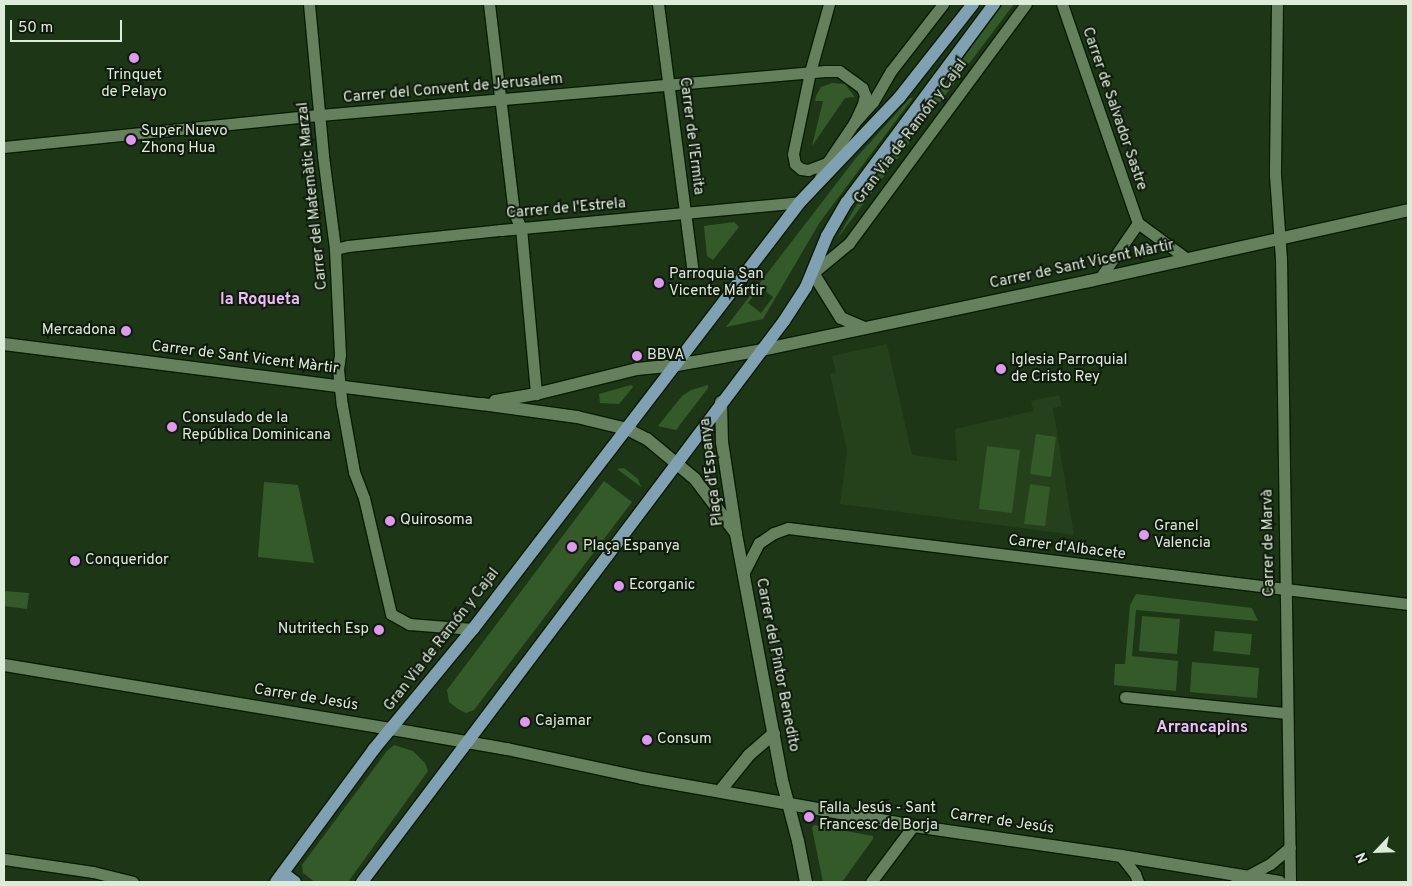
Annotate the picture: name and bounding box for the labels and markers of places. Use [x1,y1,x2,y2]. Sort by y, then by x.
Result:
marker: Trinquet de Pelayo [128,52,140,64]
place label: Trinquet de Pelayo [101,66,167,101]
place label: Super Nuevo Zhong Hua [141,122,228,157]
marker: Super Nuevo Zhong Hua [125,134,137,146]
place label: Parroquia San Vicente Mártir [669,265,765,300]
marker: Parroquia San Vicente Mártir [653,277,665,289]
place label: Mercadona [42,322,116,340]
marker: Mercadona [120,325,132,337]
place label: BBVA [647,347,684,365]
marker: BBVA [631,350,643,362]
place label: Iglesia Parroquial de Cristo Rey [1011,351,1127,386]
marker: Iglesia Parroquial de Cristo Rey [995,363,1007,375]
place label: Consulado de la República Dominicana [182,409,331,444]
marker: Consulado de la República Dominicana [166,421,178,433]
place label: Quirosoma [400,512,473,530]
marker: Quirosoma [384,515,396,527]
place label: Granel Valencia [1154,517,1211,552]
marker: Granel Valencia [1138,529,1150,541]
place label: Plaça Espanya [583,538,680,556]
marker: Plaça Espanya [565,540,579,554]
place label: Conqueridor [85,552,169,570]
marker: Conqueridor [69,555,81,567]
place label: Ecorganic [629,577,695,595]
marker: Ecorganic [613,580,625,592]
place label: Nutritech Esp [278,621,369,639]
marker: Nutritech Esp [373,624,385,636]
place label: Cajamar [535,713,592,731]
marker: Cajamar [519,716,531,728]
place label: Consum [657,731,712,749]
marker: Consum [641,734,653,746]
place label: Falla Jesús - Sant Francesc de Borja [819,799,938,834]
marker: Falla Jesús - Sant Francesc de Borja [803,811,815,823]

